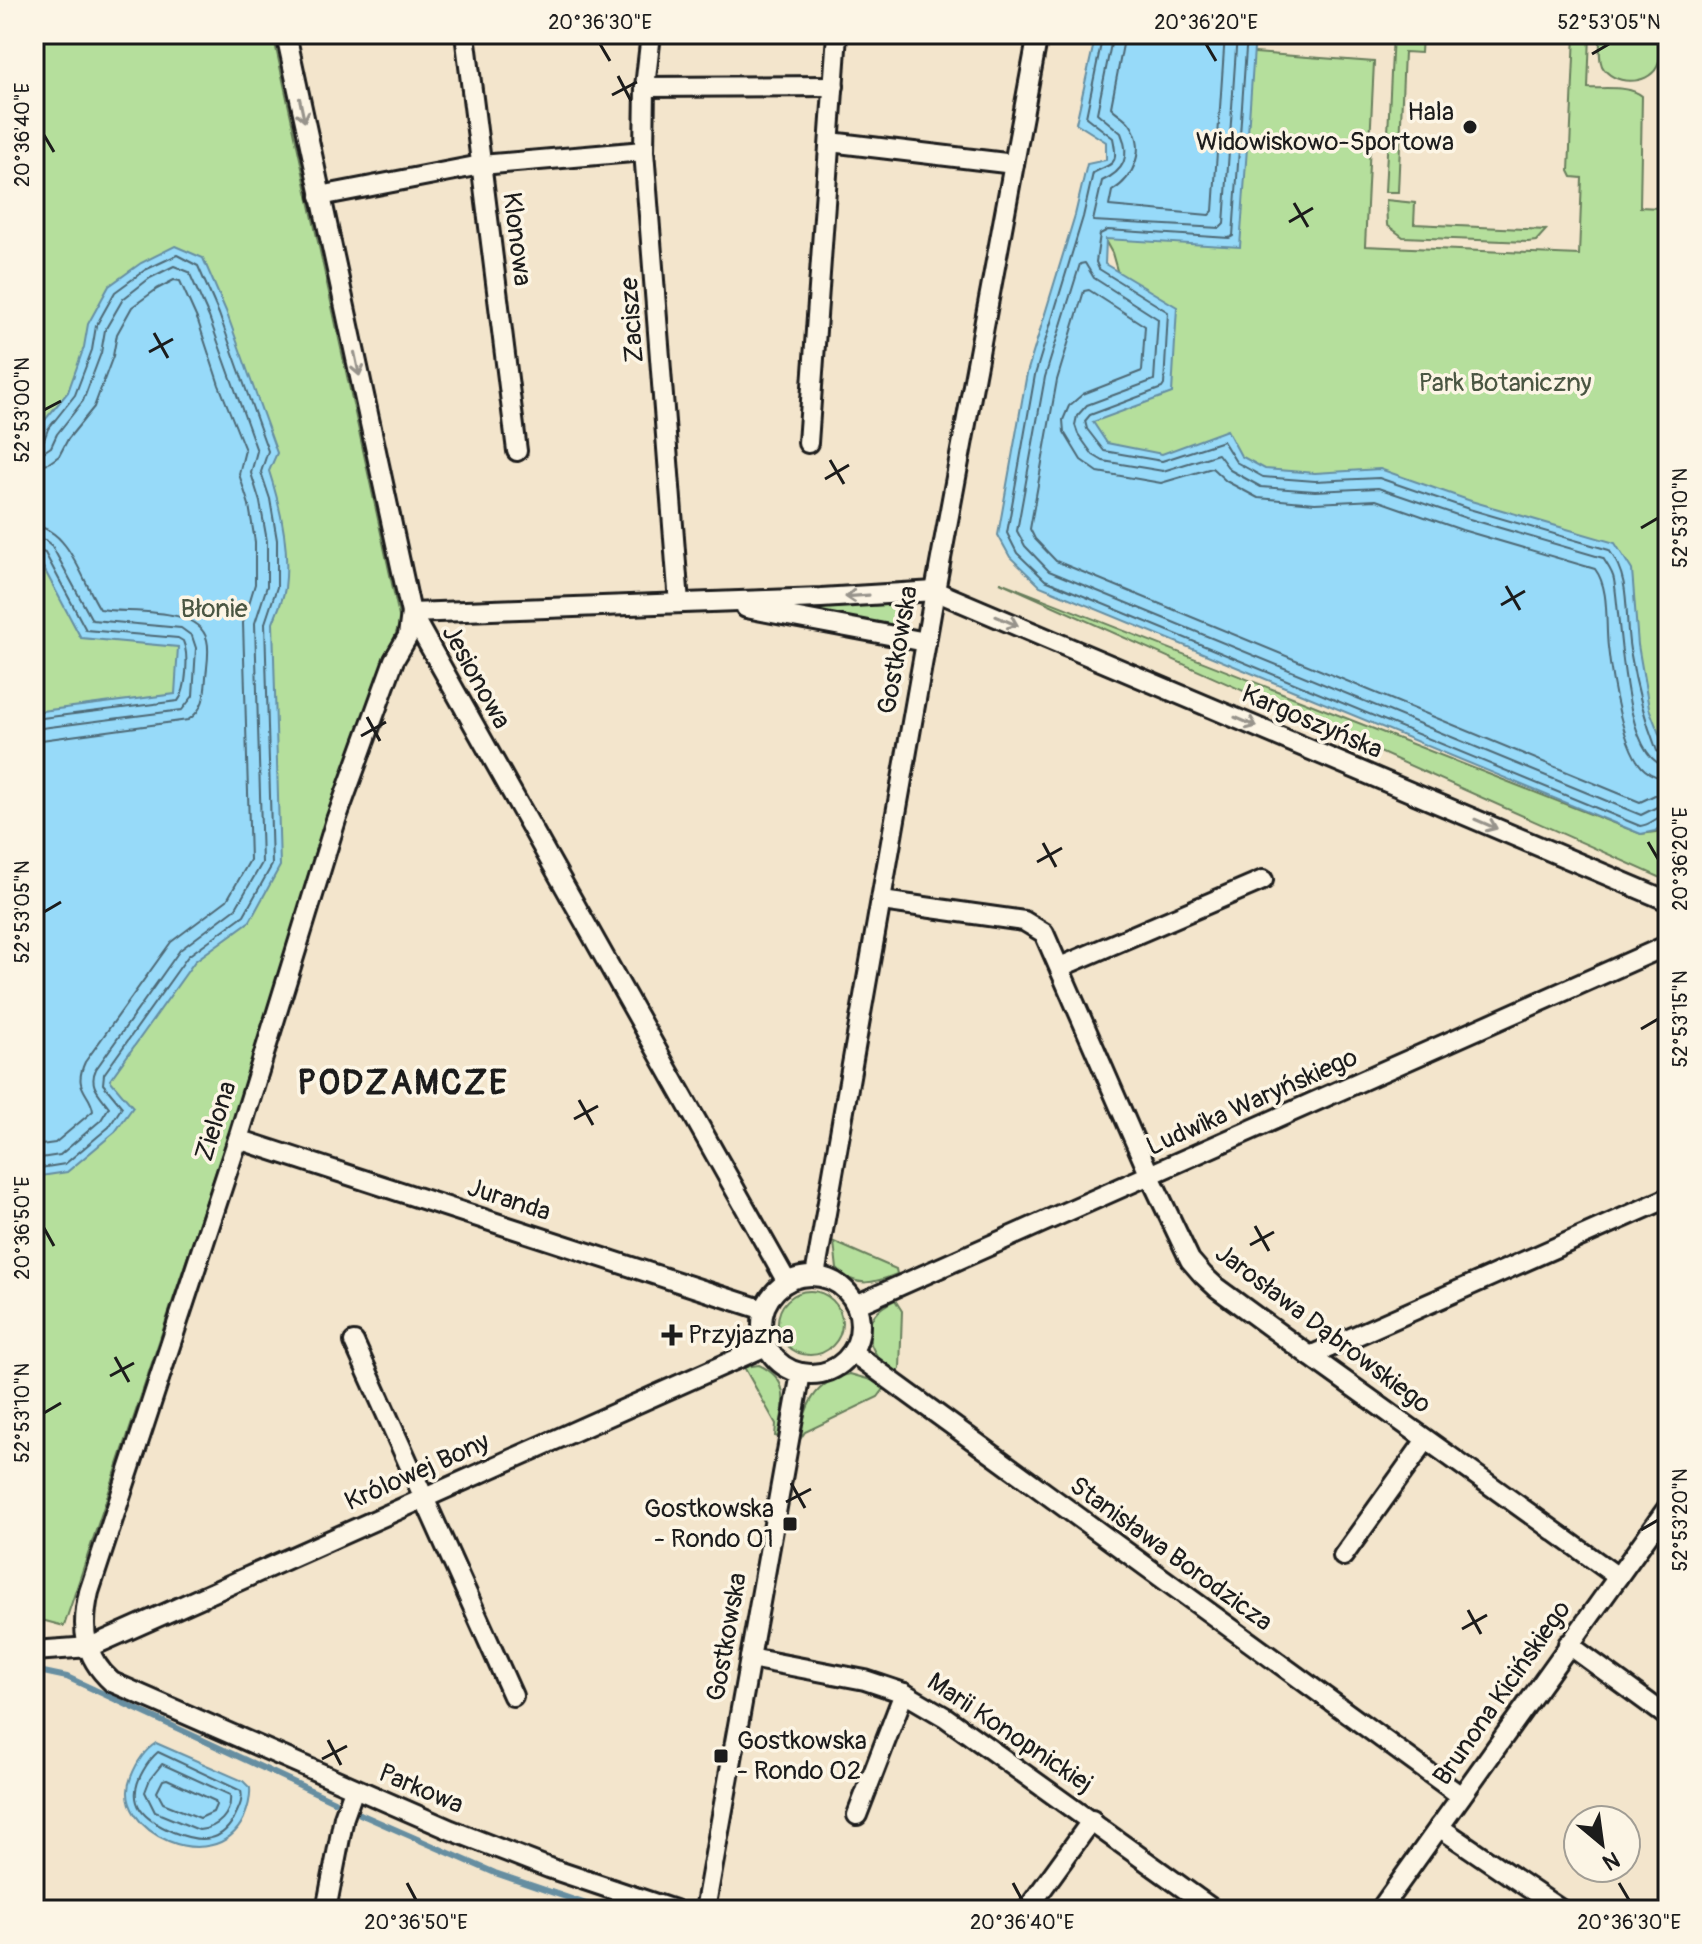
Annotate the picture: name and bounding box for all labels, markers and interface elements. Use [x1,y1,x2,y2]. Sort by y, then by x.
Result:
text: 20°36'30"E [548,10,652,35]
text: 20°36'20"E [1154,10,1258,35]
text: 52°53'05"N [1558,10,1660,35]
text: 20°36'40"E [10,83,35,187]
place label: Hala Widowiskowo-Sportowa [1196,96,1454,158]
one-way arrow [295,97,310,123]
marker: Hala Widowiskowo-Sportowa [1461,118,1479,136]
street label: Klonowa [495,190,539,288]
street label: Zacisze [613,276,651,364]
one-way arrow [350,351,365,377]
text: 52°53'00"N [10,357,35,463]
park label: Park Botaniczny [1418,367,1592,399]
text: 52°53'10"N [1668,468,1693,568]
street label: Gostkowska [871,583,925,717]
one-way arrow [844,589,871,604]
park label: Błonie [180,593,248,625]
one-way arrow [994,614,1019,629]
street label: Jesionowa [434,619,518,735]
street label: Kargoszyńska [1237,678,1387,766]
one-way arrow [1234,716,1258,731]
text: 20°36'20"E [1668,807,1693,911]
one-way arrow [1473,817,1498,832]
text: 52°53'05"N [10,861,35,963]
text: 52°53'15"N [1668,970,1693,1068]
street label: Ludwika Waryńskiego [1141,1041,1363,1163]
district label: PODZAMCZE [297,1062,509,1105]
street label: Zielona [188,1077,244,1165]
street label: Juranda [463,1172,555,1228]
text: 20°36'50"E [10,1176,35,1280]
street label: Jarosława Dąbrowskiego [1209,1237,1437,1421]
place label: Przyjazna [688,1319,794,1351]
marker: Przyjazna [663,1326,681,1344]
text: 52°53'10"N [10,1363,35,1463]
street label: Królowej Bony [340,1426,494,1518]
text: 52°53'20"N [1668,1468,1693,1572]
street label: Stanisława Borodzicza [1063,1470,1279,1638]
place label: Gostkowska - Rondo 01 [644,1493,774,1555]
marker: Gostkowska - Rondo 01 [781,1515,799,1533]
street label: Gostkowska [700,1570,754,1704]
street label: Brunona Kicińskiego [1426,1594,1578,1792]
street label: Marii Konopnickiej [921,1666,1099,1800]
place label: Gostkowska - Rondo 02 [737,1725,867,1787]
marker: Gostkowska - Rondo 02 [712,1747,730,1765]
street label: Parkowa [374,1757,468,1821]
north arrow [1562,1804,1642,1884]
text: N [1598,1845,1625,1877]
text: 20°36'50"E [364,1910,468,1935]
text: 20°36'40"E [970,1910,1074,1935]
text: 20°36'30"E [1577,1910,1681,1935]

